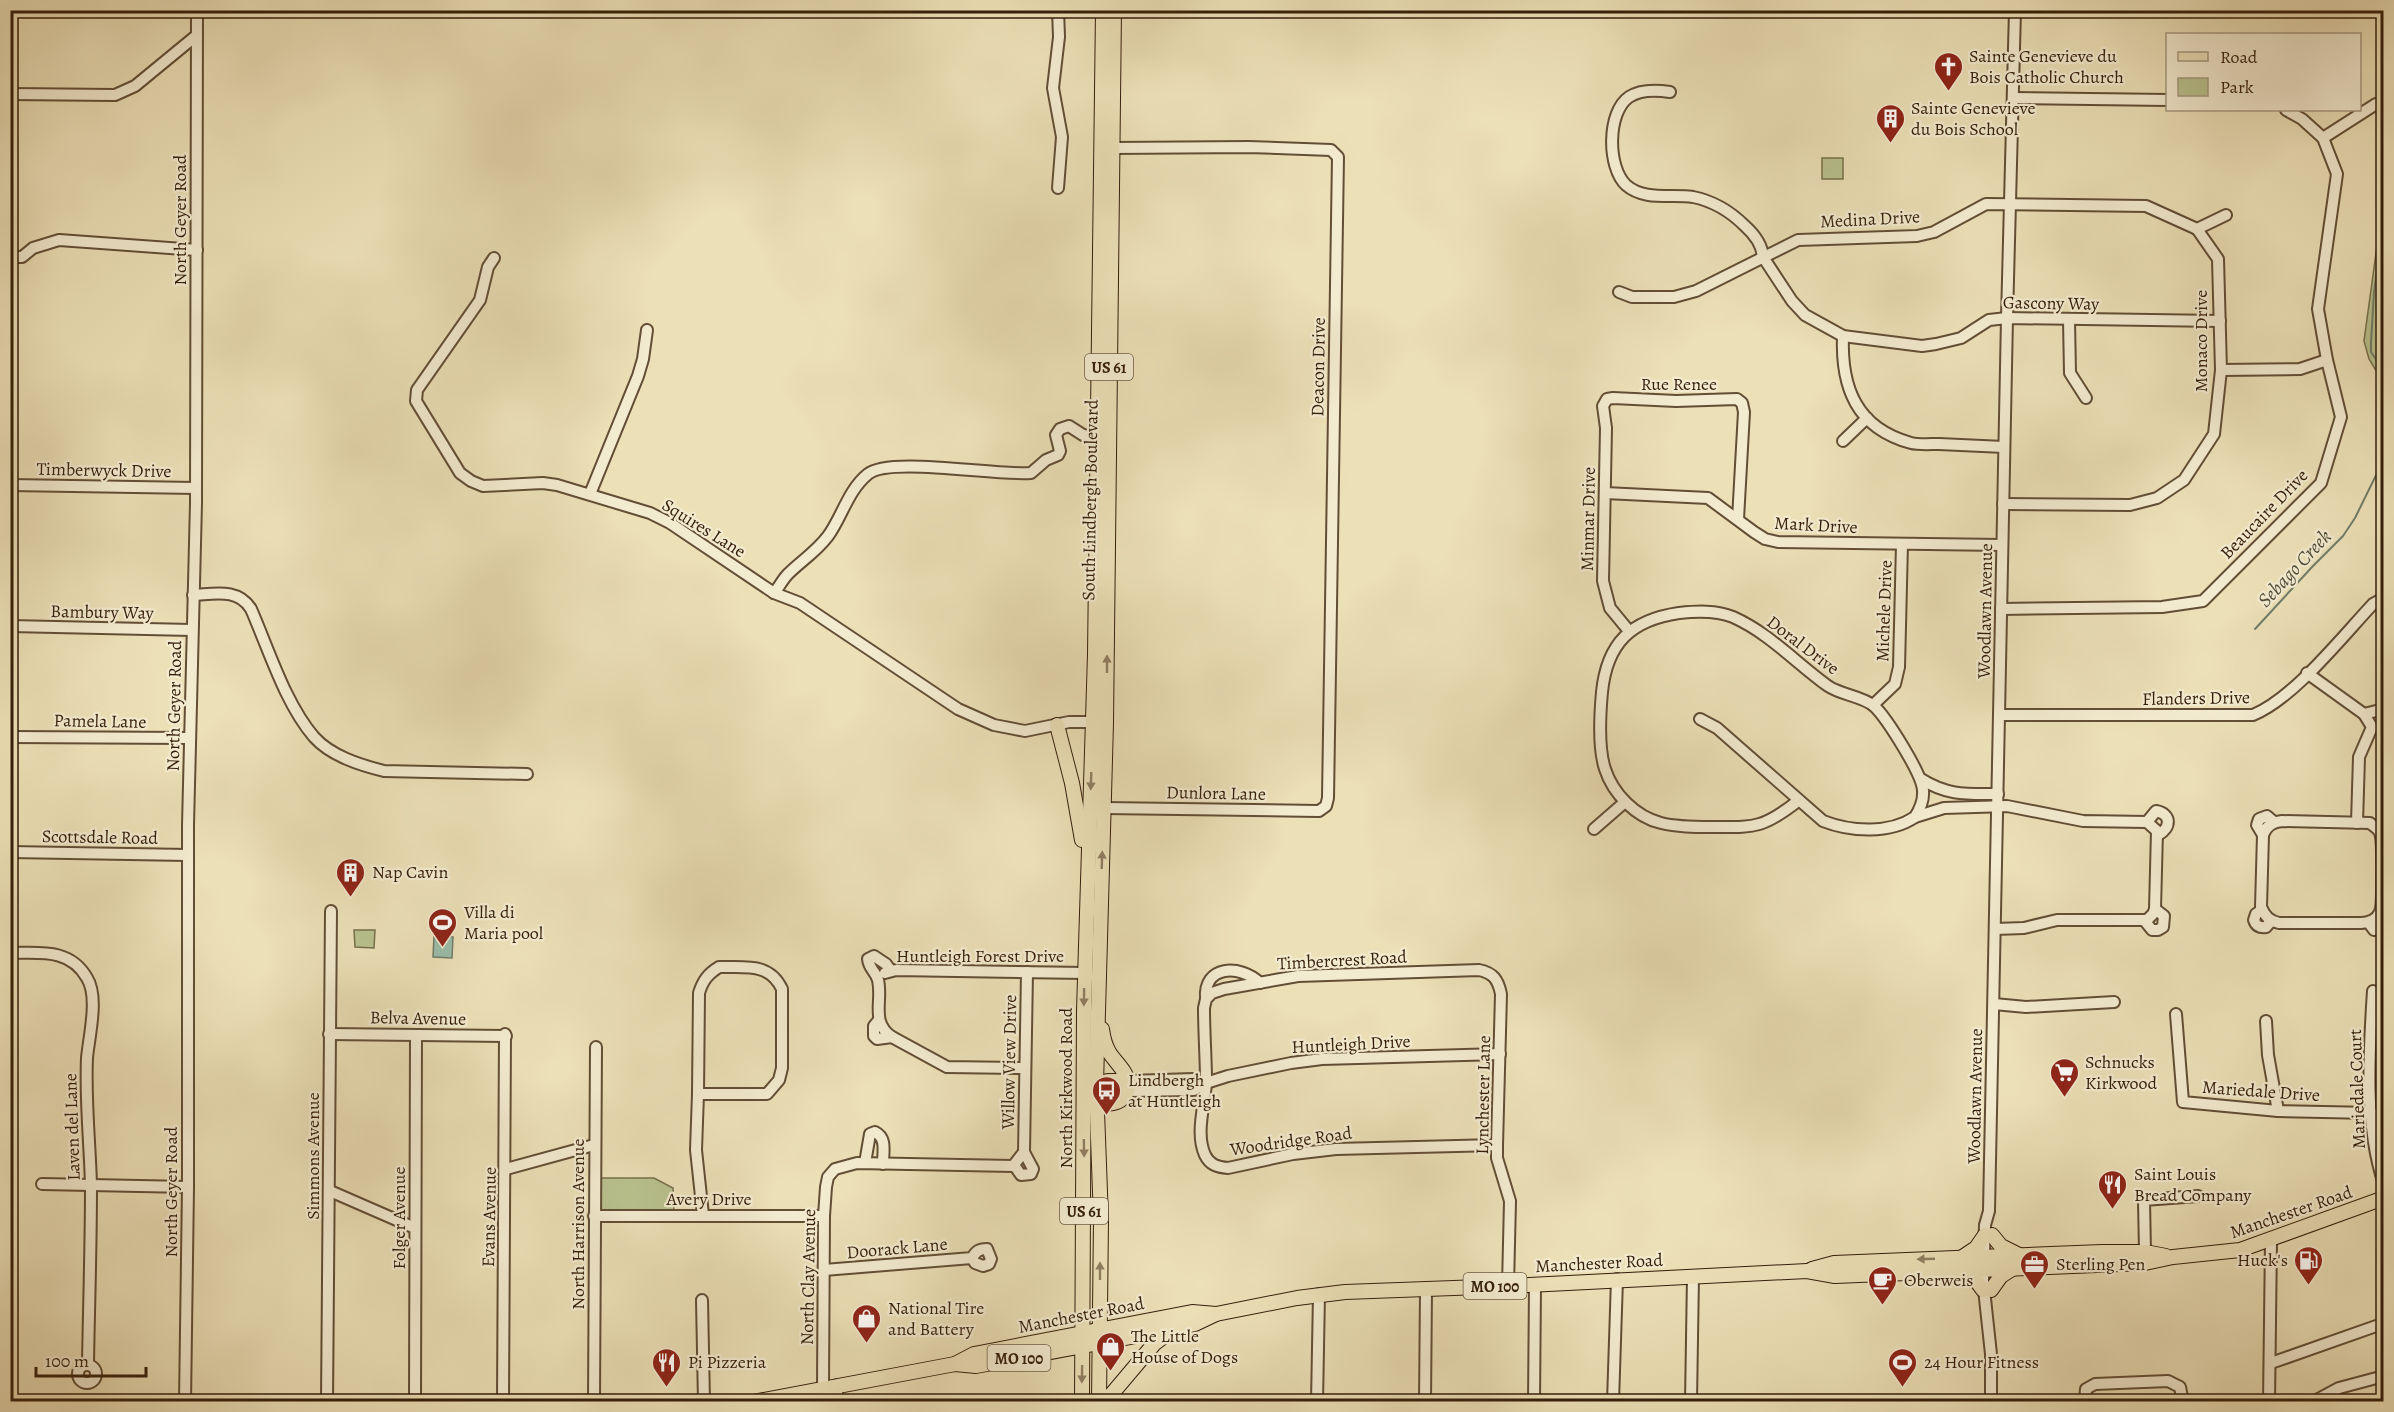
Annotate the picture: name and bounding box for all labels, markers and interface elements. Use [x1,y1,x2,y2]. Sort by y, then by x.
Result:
legend [2166,33,2361,111]
place label: Sainte Genevieve du Bois Catholic Church [1969,44,2124,89]
text: Road [2220,45,2258,69]
church icon: Sainte Genevieve du Bois Catholic Church [1932,50,1964,92]
text: Park [2220,75,2254,99]
place label: Sainte Genevieve du Bois School [1911,96,2036,141]
building icon: Sainte Genevieve du Bois School [1874,102,1906,144]
street label: North Geyer Road [168,154,192,286]
street label: Medina Drive [1819,204,1921,234]
street label: Gascony Way [2003,290,2100,316]
street label: Monaco Drive [2189,290,2213,392]
street label: Deacon Drive [1305,317,1331,417]
road number: US 61 [1085,354,1133,380]
street label: Rue Renee [1641,372,1717,396]
street label: South Lindbergh Boulevard [1076,399,1104,601]
street label: Timberwyck Drive [36,457,172,483]
street label: Beaucaire Drive [2215,464,2313,564]
street label: Minmar Drive [1575,467,1601,571]
street label: Squires Lane [658,493,750,563]
street label: Mark Drive [1774,511,1858,539]
water label: Sebago Creek [2251,524,2337,613]
street label: Woodlawn Avenue [1972,543,1998,680]
street label: Michele Drive [1870,560,1898,662]
street label: Bambury Way [50,599,155,625]
street label: Doral Drive [1762,610,1844,680]
street label: North Geyer Road [161,640,187,772]
one-way arrow [1102,655,1112,674]
street label: Flanders Drive [2142,685,2250,711]
street label: Pamela Lane [53,708,147,734]
one-way arrow [1086,771,1095,790]
street label: Dunlora Lane [1166,780,1266,806]
street label: Scottsdale Road [42,824,159,850]
one-way arrow [1098,850,1107,869]
building icon: Nap Cavin [335,856,367,898]
place label: Nap Cavin [372,860,448,884]
place label: Villa di Maria pool [463,900,544,945]
sports icon: Villa di Maria pool [427,906,459,948]
street label: Huntleigh Forest Drive [896,944,1064,968]
street label: Timbercrest Road [1277,945,1408,975]
one-way arrow [1080,988,1089,1007]
street label: Willow View Drive [996,994,1022,1131]
street label: Belva Avenue [370,1005,466,1031]
street label: North Kirkwood Road [1054,1007,1078,1168]
street label: Woodlawn Avenue [1962,1028,1988,1165]
street label: Huntleigh Drive [1291,1029,1411,1059]
street label: Mariedale Court [2343,1029,2371,1149]
street label: Lynchester Lane [1470,1035,1496,1155]
place label: Schnucks Kirkwood [2085,1050,2158,1095]
supermarket icon: Schnucks Kirkwood [2048,1056,2080,1098]
place label: Lindbergh at Huntleigh [1128,1068,1222,1113]
street label: Laven del Lane [58,1073,86,1181]
bus stop icon: Lindbergh at Huntleigh [1091,1074,1123,1116]
street label: Mariedale Drive [2201,1075,2321,1107]
street label: Simmons Avenue [301,1092,325,1220]
street label: Woodridge Road [1228,1121,1354,1162]
street label: North Geyer Road [159,1126,183,1258]
street label: North Harrison Avenue [566,1138,590,1310]
one-way arrow [1079,1139,1089,1158]
place label: Saint Louis Bread Company [2134,1162,2252,1207]
street label: Folger Avenue [387,1167,411,1269]
street label: Evans Avenue [476,1167,502,1267]
restaurant icon: Saint Louis Bread Company [2097,1168,2129,1210]
street label: Manchester Road [2227,1180,2356,1244]
street label: Avery Drive [665,1187,752,1211]
road number: US 61 [1060,1198,1108,1224]
street label: North Clay Avenue [795,1209,821,1345]
street label: Doorack Lane [846,1232,948,1264]
fuel station icon: Huck's [2293,1244,2325,1286]
street label: Manchester Road [1535,1248,1664,1278]
office icon: Sterling Pen [2019,1248,2051,1290]
place label: Huck's [2237,1248,2288,1272]
place label: Sterling Pen [2056,1252,2146,1276]
one-way arrow [1916,1255,1935,1264]
one-way arrow [1095,1262,1105,1281]
cafe icon: Oberweis [1867,1264,1899,1306]
place label: Oberweis [1904,1268,1974,1292]
road number: MO 100 [1464,1273,1526,1299]
street label: Manchester Road [1016,1291,1146,1339]
place label: National Tire and Battery [888,1296,984,1341]
shop icon: National Tire and Battery [851,1302,883,1344]
place label: The Little House of Dogs [1131,1324,1238,1369]
shop icon: The Little House of Dogs [1094,1330,1126,1372]
scale bar [36,1340,146,1378]
road number: MO 100 [988,1345,1050,1371]
restaurant icon: Pi Pizzeria [651,1346,683,1388]
sports icon: 24 Hour Fitness [1887,1346,1919,1388]
text: 100 m [45,1349,89,1373]
place label: Pi Pizzeria [688,1350,767,1374]
place label: 24 Hour Fitness [1924,1350,2039,1374]
one-way arrow [1077,1364,1087,1383]

